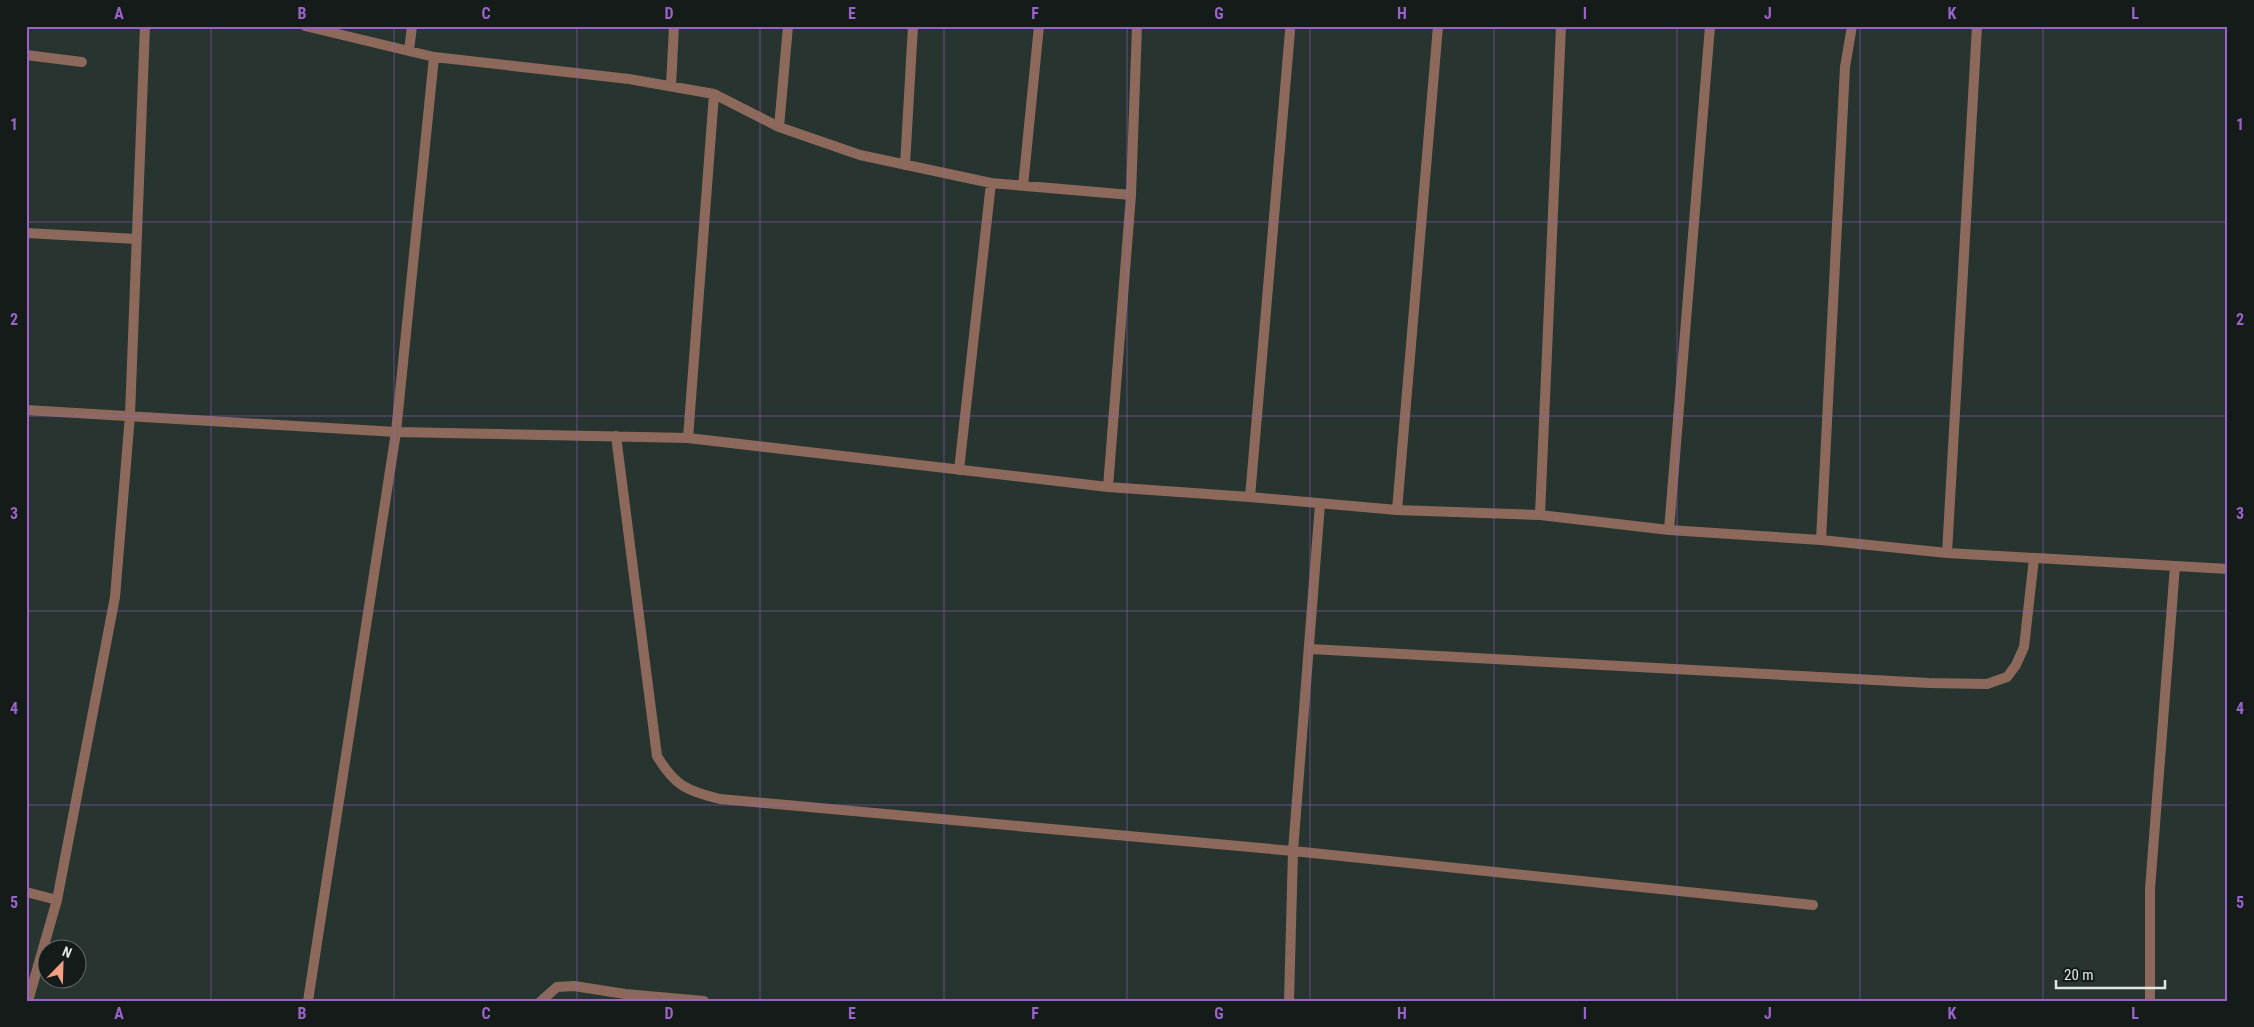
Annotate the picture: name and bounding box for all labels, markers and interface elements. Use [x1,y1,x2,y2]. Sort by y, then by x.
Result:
text: A [114,4,124,23]
text: B [298,4,307,23]
text: C [481,4,491,23]
text: D [664,4,674,23]
text: E [848,4,856,23]
text: F [1031,4,1039,23]
text: G [1214,4,1224,23]
text: H [1397,4,1407,23]
text: I [1583,4,1587,23]
text: J [1764,4,1772,23]
text: K [1948,4,1957,23]
text: L [2131,4,2139,23]
text: 1 [10,115,18,134]
text: 1 [2236,115,2244,134]
text: 2 [10,310,18,329]
text: 2 [2236,310,2244,329]
text: 3 [10,504,18,523]
text: 3 [2236,504,2244,523]
text: 4 [10,699,18,718]
text: 4 [2236,699,2244,718]
text: 5 [10,893,18,912]
text: 5 [2236,893,2244,912]
north arrow [38,940,88,990]
text: N [60,943,74,961]
scale bar [2056,957,2165,989]
text: 20 m [2064,966,2094,984]
text: A [114,1004,124,1023]
text: B [298,1004,307,1023]
text: C [481,1004,491,1023]
text: D [664,1004,674,1023]
text: E [848,1004,856,1023]
text: F [1031,1004,1039,1023]
text: G [1214,1004,1224,1023]
text: H [1397,1004,1407,1023]
text: I [1583,1004,1587,1023]
text: J [1764,1004,1772,1023]
text: K [1948,1004,1957,1023]
text: L [2131,1004,2139,1023]

